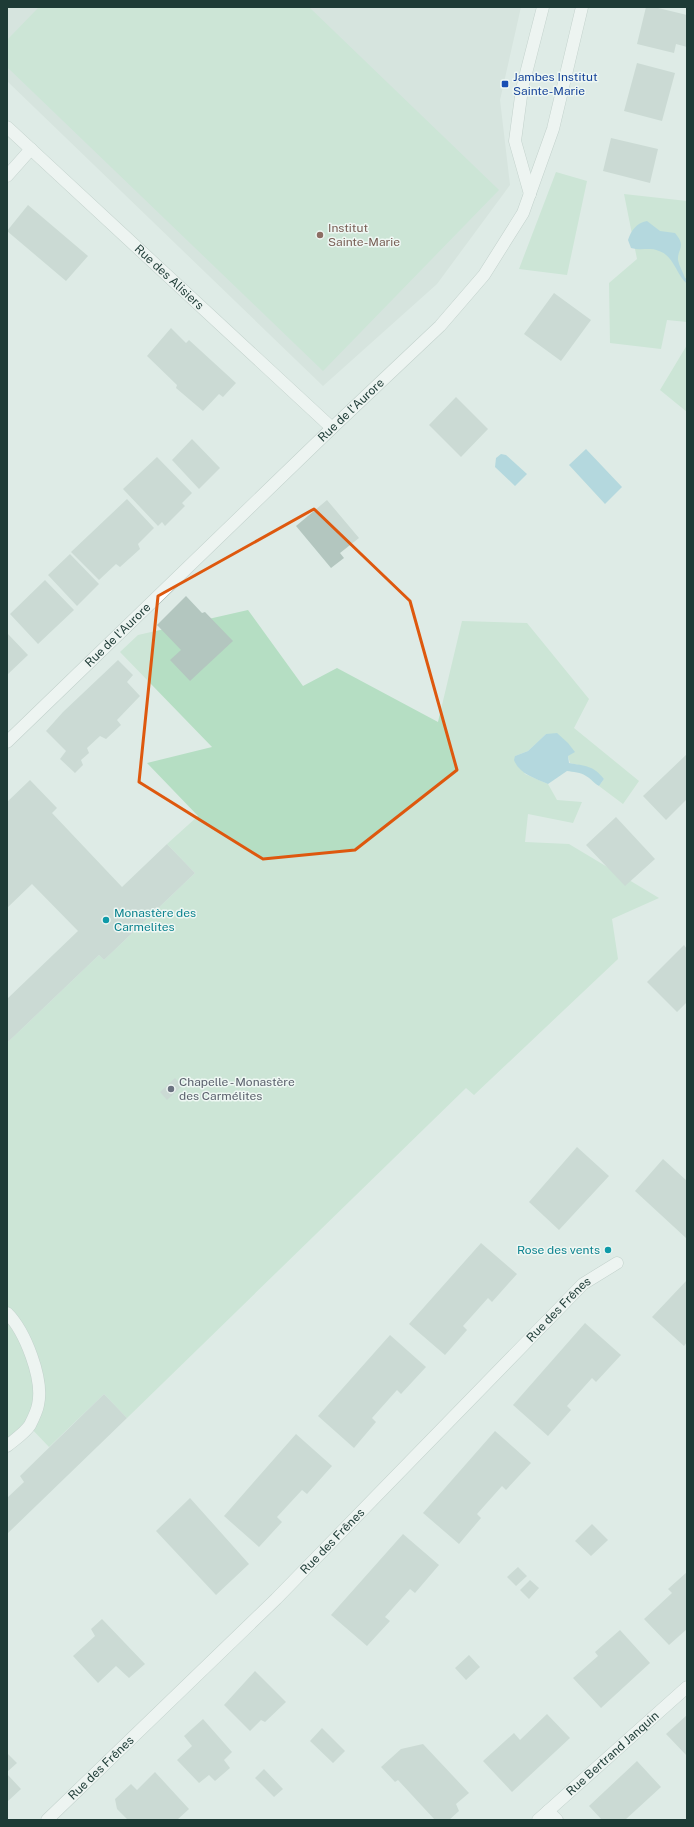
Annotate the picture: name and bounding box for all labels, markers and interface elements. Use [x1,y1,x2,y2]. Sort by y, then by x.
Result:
place label: Jambes Institut Sainte-Marie [513,70,598,98]
marker: Jambes Institut Sainte-Marie [500,79,510,89]
place label: Institut Sainte-Marie [328,221,400,249]
marker: Institut Sainte-Marie [315,230,325,240]
street label: Rue des Alisiers [132,242,207,313]
street label: Rue de l'Aurore [315,375,387,445]
street label: Rue de l'Aurore [82,600,154,670]
place label: Monastère des Carmelites [114,906,196,934]
marker: Monastère des Carmelites [101,915,111,925]
place label: Chapelle - Monastère des Carmélites [179,1075,295,1103]
marker: Chapelle - Monastère des Carmélites [166,1084,176,1094]
place label: Rose des vents [517,1243,600,1257]
marker: Rose des vents [603,1245,613,1255]
street label: Rue des Frênes [524,1274,593,1345]
street label: Rue des Frênes [297,1506,367,1577]
street label: Rue Bertrand Janquin [563,1708,662,1798]
street label: Rue des Frênes [65,1733,137,1803]

